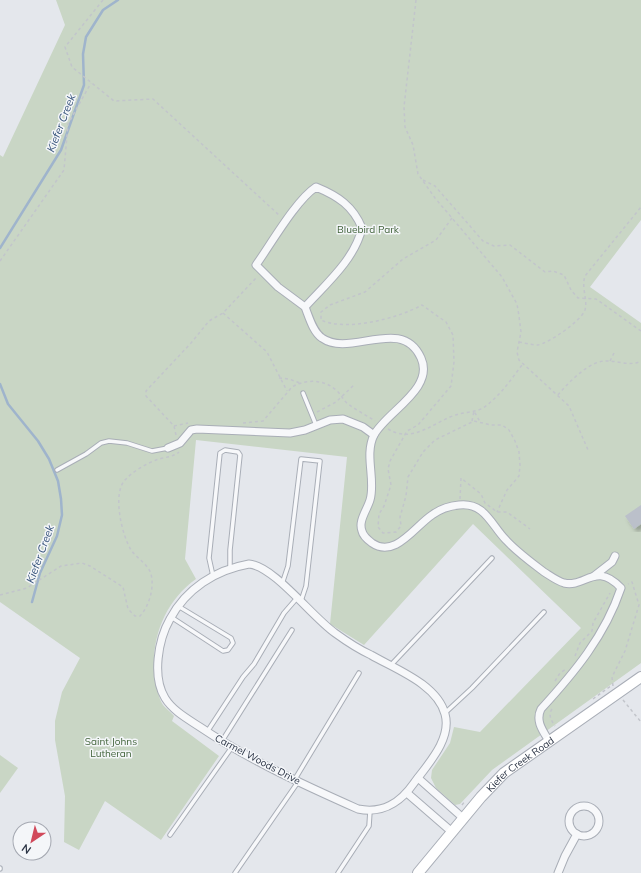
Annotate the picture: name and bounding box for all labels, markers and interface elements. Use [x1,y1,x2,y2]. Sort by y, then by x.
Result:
water label: Kiefer Creek [44,92,79,154]
park label: Bluebird Park [337,223,400,236]
water label: Kiefer Creek [23,523,57,585]
street label: Carmel Woods Drive [213,731,303,788]
street label: Kiefer Creek Road [484,734,557,795]
park label: Saint Johns Lutheran [85,735,137,760]
north arrow [12,821,52,861]
text: N [19,841,34,857]

